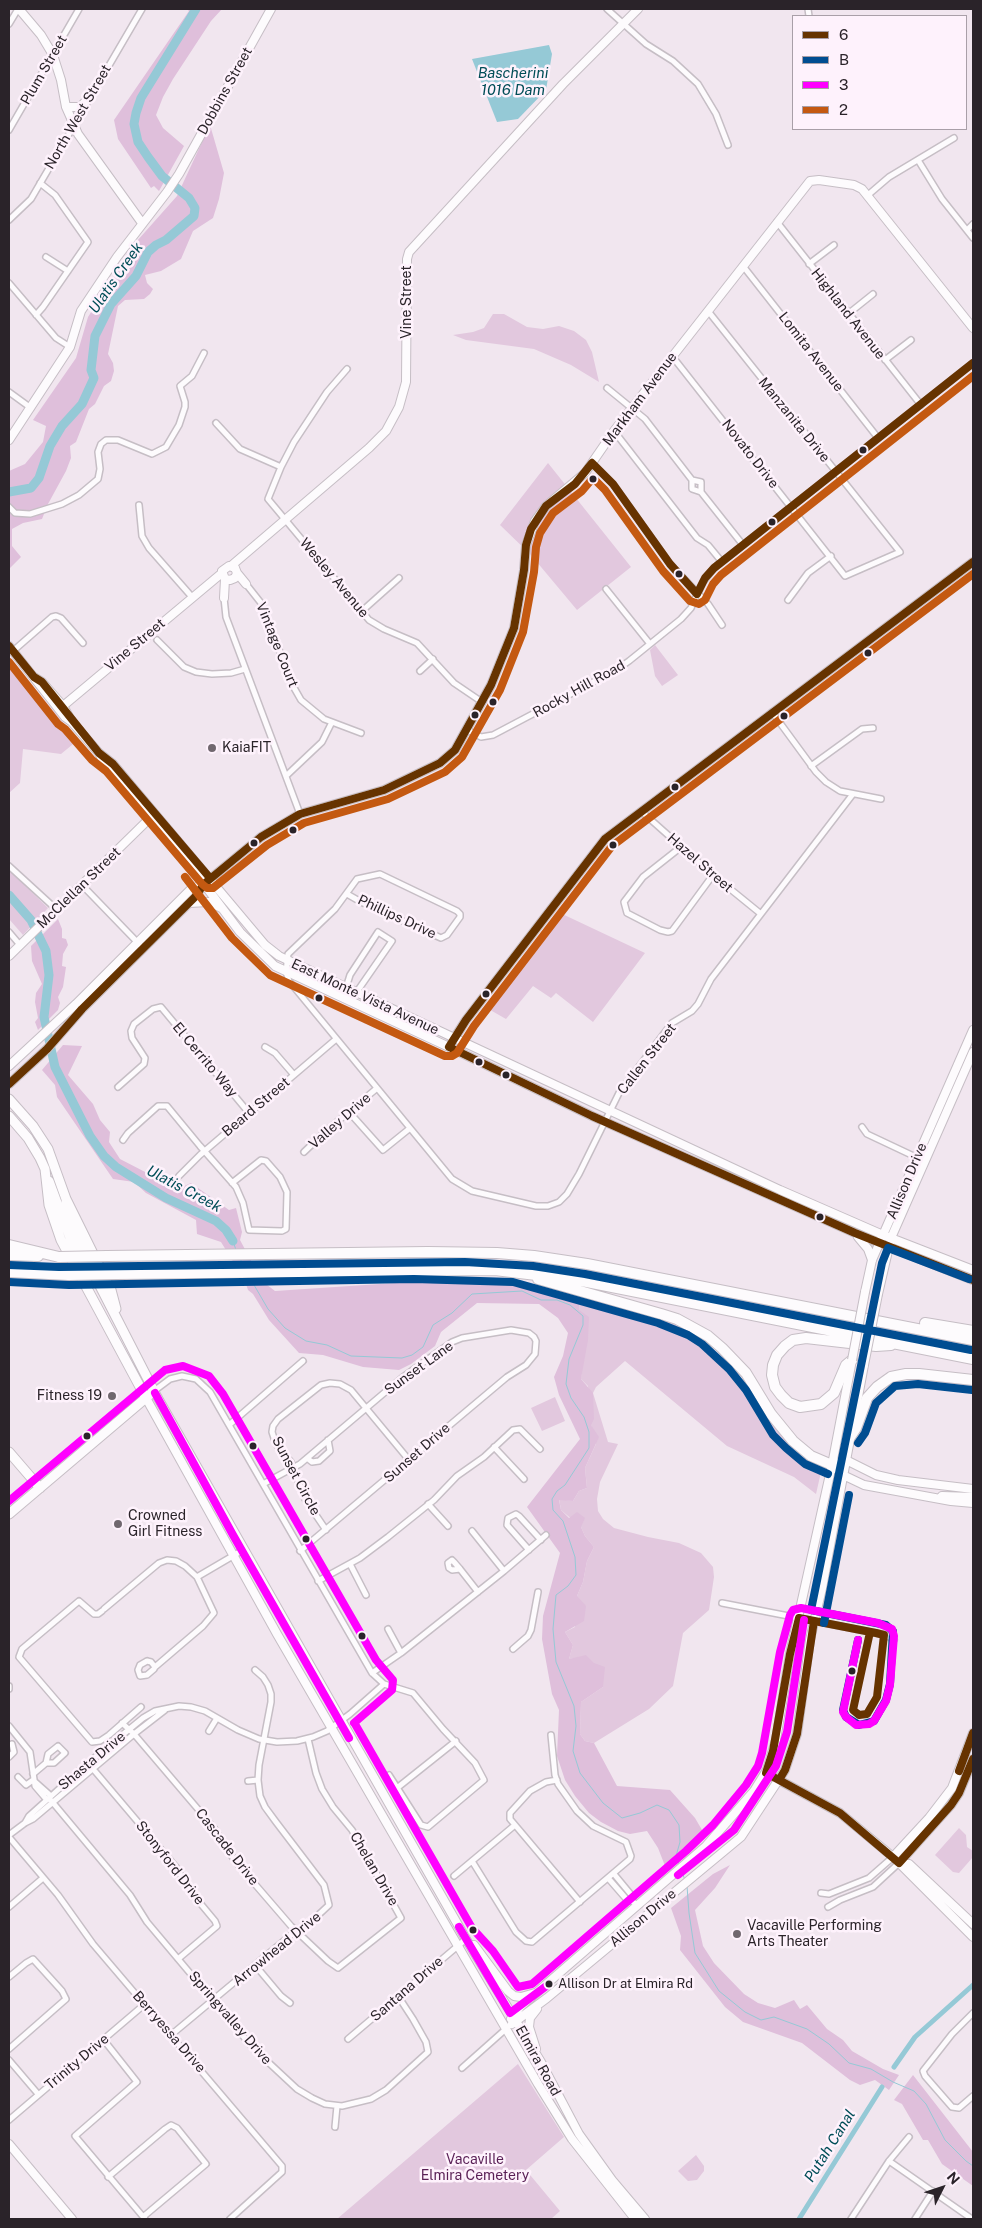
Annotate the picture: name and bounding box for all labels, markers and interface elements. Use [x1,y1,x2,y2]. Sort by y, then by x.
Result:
legend [792,15,967,130]
text: 6 [839,26,848,43]
street label: Plum Street [17,32,71,108]
street label: Dobbins Street [194,44,256,138]
text: B [839,51,849,68]
street label: North West Street [41,62,115,172]
water label: Bascherini 1016 Dam [478,64,548,99]
text: 3 [839,76,848,93]
text: 2 [839,101,848,118]
water label: Ulatis Creek [85,239,147,317]
street label: Vine Street [399,265,415,339]
street label: Highland Avenue [807,265,889,363]
street label: Lomita Avenue [775,309,847,395]
street label: Markham Avenue [599,349,681,449]
street label: Manzanita Drive [755,374,833,466]
street label: Novato Drive [718,416,782,492]
unlabelled marker [858,445,868,455]
unlabelled marker [588,474,598,484]
unlabelled marker [767,517,777,527]
street label: Wesley Avenue [296,535,372,621]
unlabelled marker [674,569,684,579]
street label: Vintage Court [252,600,302,690]
street label: Vine Street [102,615,168,675]
unlabelled marker [863,648,873,658]
street label: Rocky Hill Road [530,657,628,721]
unlabelled marker [488,697,498,707]
unlabelled marker [470,710,480,720]
unlabelled marker [779,711,789,721]
place label: KaiaFIT [222,740,271,756]
marker: KaiaFIT [206,742,218,754]
unlabelled marker [670,782,680,792]
unlabelled marker [288,825,298,835]
street label: Hazel Street [664,830,736,896]
unlabelled marker [249,838,259,848]
unlabelled marker [608,840,618,850]
street label: McClellan Street [34,844,124,932]
street label: Phillips Drive [355,892,439,942]
street label: East Monte Vista Avenue [288,955,442,1039]
unlabelled marker [481,989,491,999]
unlabelled marker [314,993,324,1003]
street label: El Cerrito Way [169,1019,241,1101]
street label: Callen Street [614,1020,680,1098]
unlabelled marker [474,1057,484,1067]
unlabelled marker [501,1070,511,1080]
street label: Beard Street [219,1074,293,1140]
street label: Valley Drive [306,1090,374,1152]
street label: Allison Drive [883,1140,931,1222]
water label: Ulatis Creek [143,1162,225,1216]
unlabelled marker [815,1212,825,1222]
street label: Sunset Lane [381,1337,457,1399]
place label: Fitness 19 [37,1388,102,1404]
marker: Fitness 19 [106,1390,118,1402]
street label: Sunset Drive [380,1420,454,1486]
unlabelled marker [82,1431,92,1441]
street label: Sunset Circle [268,1434,324,1518]
unlabelled marker [248,1441,258,1451]
place label: Crowned Girl Fitness [128,1508,202,1540]
marker: Crowned Girl Fitness [112,1518,124,1530]
unlabelled marker [301,1534,311,1544]
unlabelled marker [357,1631,367,1641]
unlabelled marker [847,1666,857,1676]
street label: Shasta Drive [55,1728,129,1794]
street label: Cascade Drive [192,1805,262,1889]
street label: Stonyford Drive [132,1818,208,1908]
street label: Chelan Drive [346,1829,402,1909]
street label: Allison Drive [606,1885,680,1951]
street label: Arrowhead Drive [230,1908,324,1990]
place label: Vacaville Performing Arts Theater [747,1918,882,1950]
unlabelled marker [468,1925,478,1935]
marker: Vacaville Performing Arts Theater [731,1928,743,1940]
street label: Santana Drive [367,1953,447,2025]
street label: Springvalley Drive [185,1968,275,2068]
place label: Allison Dr at Elmira Rd [558,1976,693,1992]
marker: Allison Dr at Elmira Rd [544,1979,554,1989]
street label: Berryessa Drive [129,1988,209,2076]
street label: Elmira Road [512,2023,564,2099]
street label: Trinity Drive [42,2030,112,2094]
water label: Putah Canal [801,2106,859,2186]
park label: Vacaville Elmira Cemetery [421,2152,529,2184]
north arrow [917,2163,967,2213]
text: N [944,2169,963,2188]

